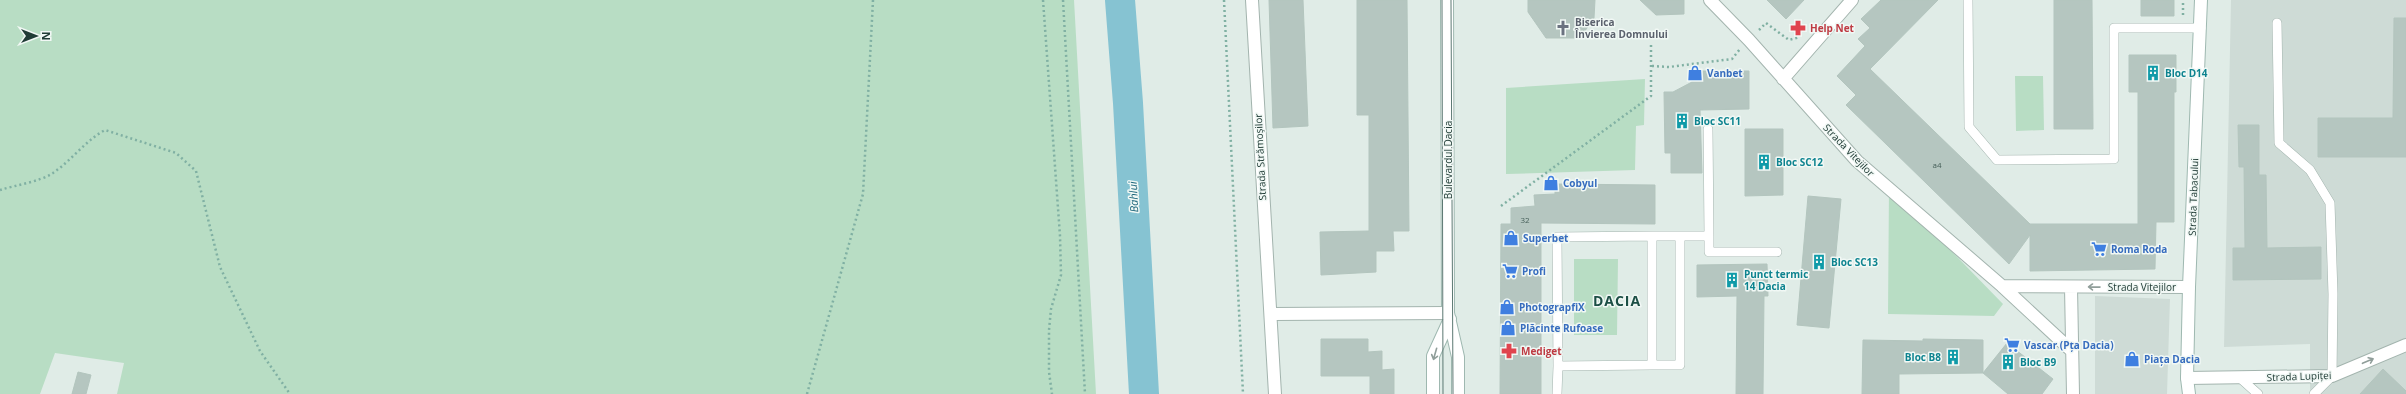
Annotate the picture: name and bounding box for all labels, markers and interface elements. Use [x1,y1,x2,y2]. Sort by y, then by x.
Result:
place label: Biserica Învierea Domnului [1574,15,1668,41]
north arrow [16,16,56,56]
church icon: Biserica Învierea Domnului [1554,19,1572,37]
pharmacy icon: Help Net [1789,19,1807,37]
place label: Help Net [1810,21,1855,35]
text: N [39,32,54,40]
shop icon: Vanbet [1686,64,1704,82]
building icon: Bloc D14 [2144,64,2162,82]
place label: Vanbet [1707,66,1743,80]
place label: Bloc D14 [2165,66,2208,80]
building icon: Bloc SC11 [1673,112,1691,130]
street label: Strada Strămoșilor [1251,113,1269,201]
place label: Bloc SC11 [1694,114,1741,128]
street label: Bulevardul Dacia [1441,121,1455,199]
street label: Strada Vitejilor [1820,121,1878,179]
building icon: Bloc SC12 [1755,153,1773,171]
place label: Bloc SC12 [1776,155,1823,169]
street label: Strada Tabacului [2185,158,2201,236]
house number: a4 [1932,159,1942,170]
shop icon: Cobyul [1542,174,1560,192]
place label: Cobyul [1563,176,1597,190]
water label: Bahlui [1125,181,1141,213]
house number: 32 [1520,214,1530,225]
shop icon: Superbet [1502,229,1520,247]
place label: Superbet [1523,231,1569,245]
supermarket icon: Roma Roda [2090,240,2108,258]
place label: Roma Roda [2111,242,2167,256]
building icon: Bloc SC13 [1810,253,1828,271]
place label: Bloc SC13 [1831,255,1878,269]
supermarket icon: Profi [1501,262,1519,280]
place label: Profi [1522,264,1546,278]
place label: Punct termic 14 Dacia [1744,267,1808,293]
building icon: Punct termic 14 Dacia [1723,271,1741,289]
street label: Strada Vitejilor [2108,280,2176,294]
one-way arrow [2088,283,2101,291]
district label: DACIA [1593,291,1641,310]
shop icon: PhotograpfiX [1498,298,1516,316]
place label: PhotograpfiX [1519,300,1585,314]
shop icon: Plăcinte Rufoase [1499,319,1517,337]
place label: Plăcinte Rufoase [1520,321,1603,335]
supermarket icon: Vascar (Pța Dacia) [2003,336,2021,354]
place label: Vascar (Pța Dacia) [2024,338,2114,352]
pharmacy icon: Mediget [1500,342,1518,360]
place label: Mediget [1521,344,1562,358]
one-way arrow [1431,348,1438,361]
building icon: Bloc B8 [1944,348,1962,366]
place label: Bloc B8 [1905,350,1941,364]
shop icon: Piața Dacia [2123,350,2141,368]
place label: Piața Dacia [2144,352,2200,366]
building icon: Bloc B9 [1999,353,2017,371]
place label: Bloc B9 [2020,355,2056,369]
one-way arrow [2361,357,2373,364]
street label: Strada Lupiței [2266,368,2332,384]

